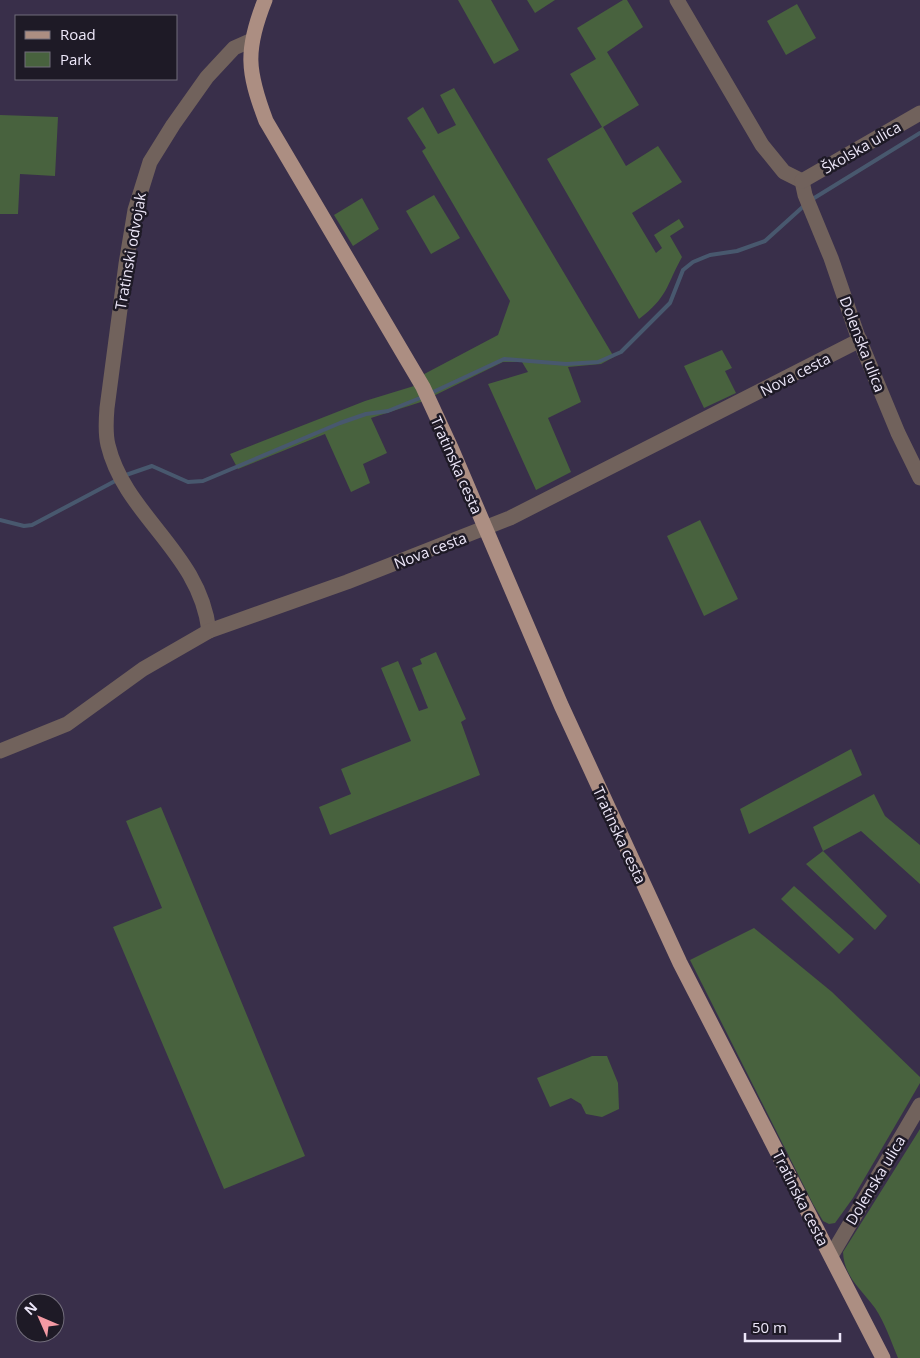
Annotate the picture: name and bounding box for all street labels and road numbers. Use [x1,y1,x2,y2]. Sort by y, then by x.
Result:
street label: Školska ulica [818,116,904,178]
street label: Tratinski odvojak [110,191,150,311]
street label: Dolenska ulica [836,293,890,395]
street label: Nova cesta [756,348,834,400]
street label: Tratinska cesta [427,413,487,517]
street label: Nova cesta [391,527,469,573]
street label: Tratinska cesta [589,783,651,887]
street label: Dolenska ulica [840,1132,910,1228]
street label: Tratinska cesta [768,1147,834,1249]

